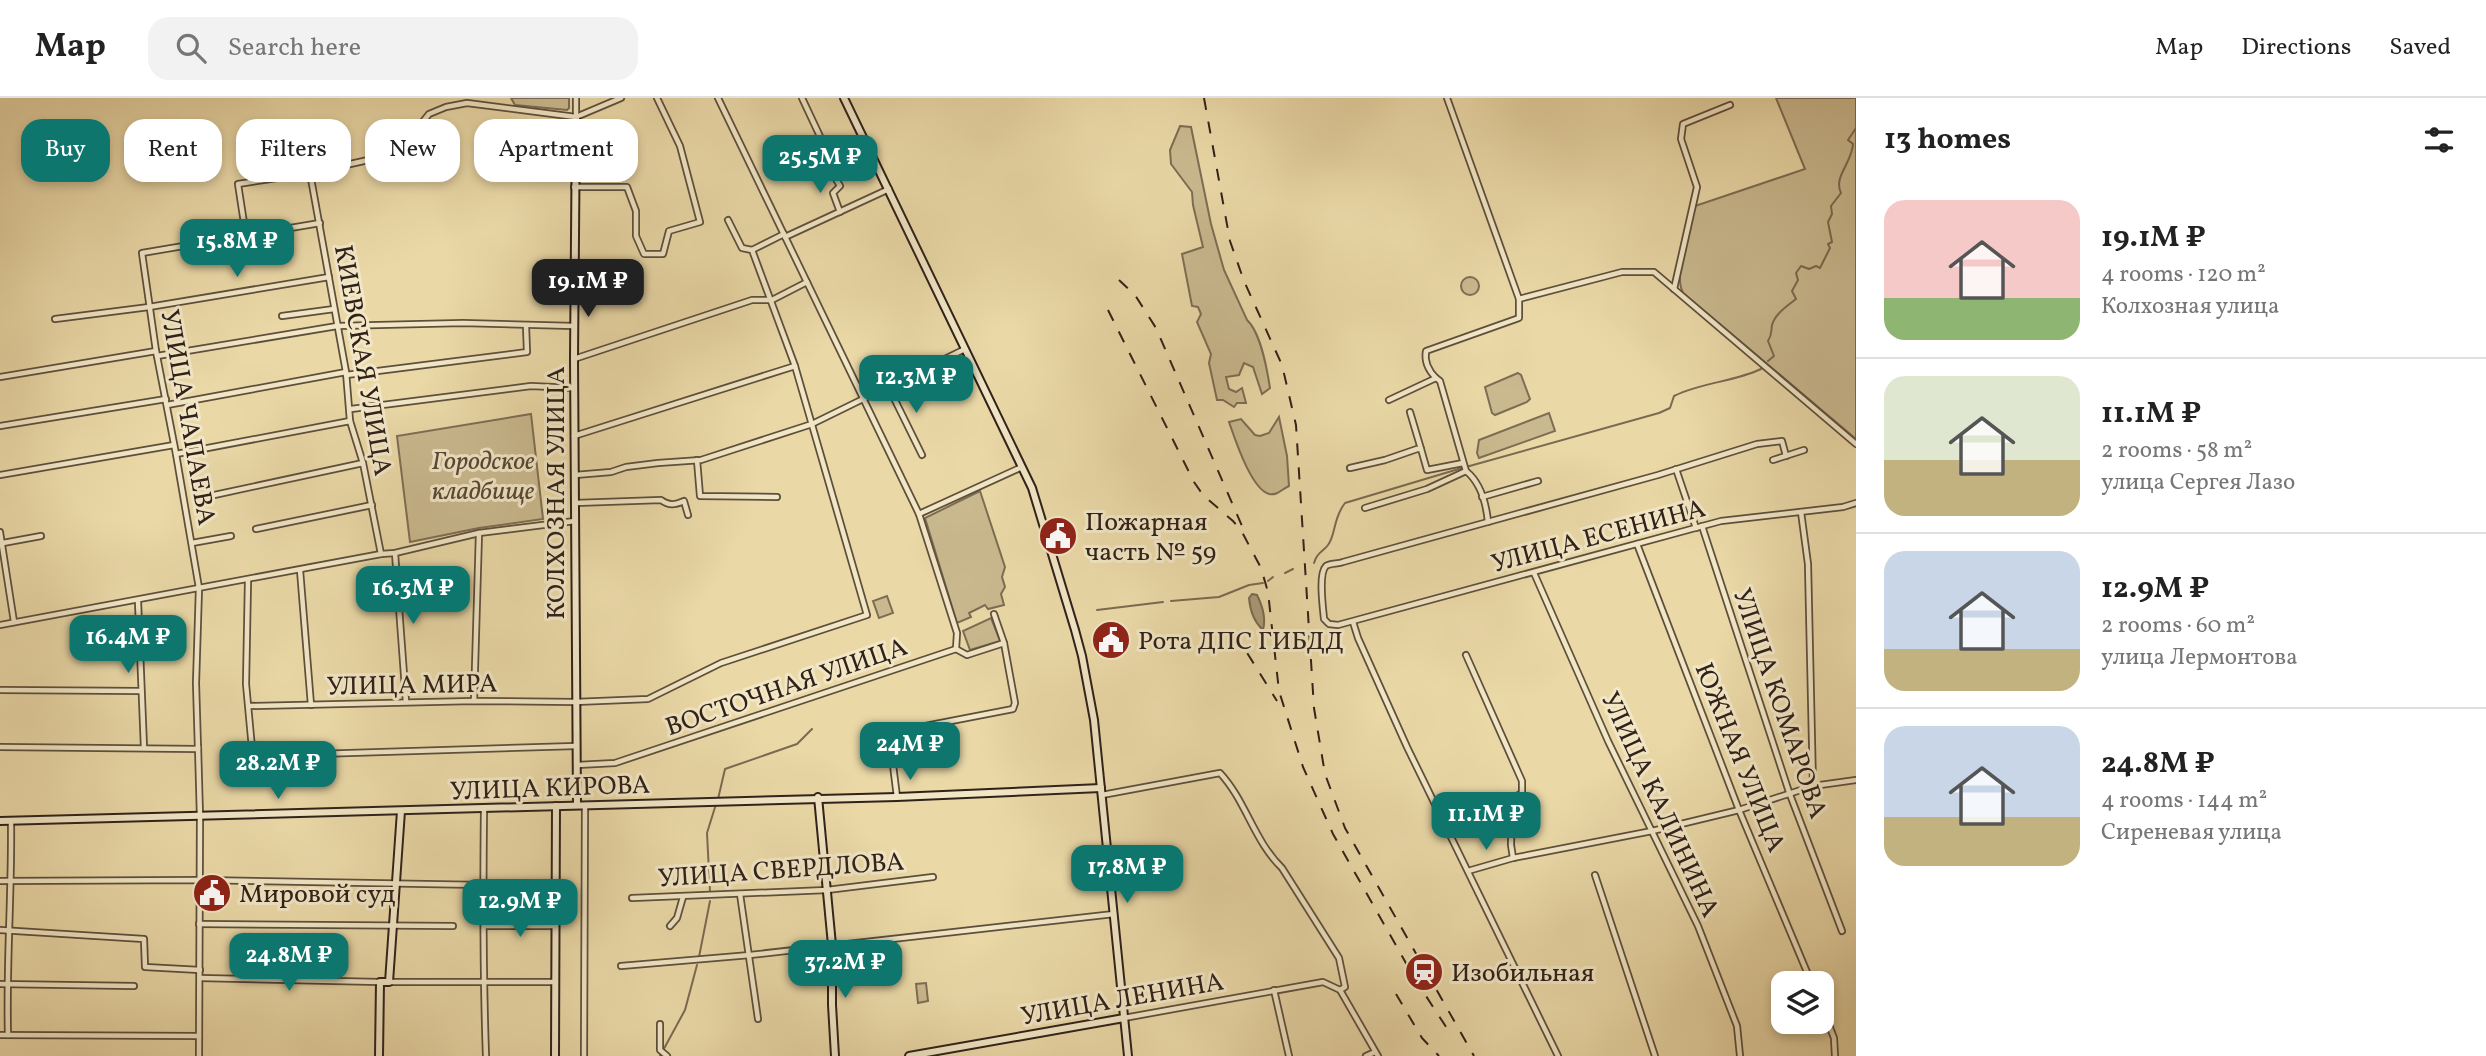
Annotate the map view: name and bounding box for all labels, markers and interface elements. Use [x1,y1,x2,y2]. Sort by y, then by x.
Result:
search box [148,17,638,80]
text: Map [35,25,106,71]
icon: search [172,29,210,67]
text: Search here [228,30,361,66]
text: Map [2155,31,2203,65]
text: Directions [2241,31,2351,65]
text: Saved [2389,31,2451,65]
chip: Buy [21,119,110,182]
chip: Rent [124,119,222,182]
chip: Filters [236,119,351,182]
chip: New [365,119,460,182]
chip: Apartment [474,119,638,182]
text: 13 homes [1884,119,2011,161]
icon: filters [2420,121,2458,159]
pin: 25.5M ₽ [755,136,885,195]
text: 25.5M ₽ [779,142,862,174]
text: 19.1M ₽ [2101,217,2206,259]
pin: 15.8M ₽ [172,220,302,279]
text: 15.8M ₽ [196,226,278,258]
icon: home [1940,228,2024,312]
street label: КИЕВСКАЯ УЛИЦА [324,242,400,479]
text: 4 rooms · 120 m² [2101,259,2266,291]
pin: 19.1M ₽ [523,260,653,319]
text: 19.1M ₽ [548,266,628,298]
text: Колхозная улица [2101,291,2280,323]
street label: УЛИЦА ЧАПАЕВА [150,307,224,528]
pin: 12.3M ₽ [851,356,981,415]
text: 12.3M ₽ [875,362,957,394]
street label: КОЛХОЗНАЯ УЛИЦА [539,366,575,620]
text: 11.1M ₽ [2101,393,2201,435]
icon: home [1940,404,2024,488]
text: 2 rooms · 58 m² [2101,435,2252,467]
park label: Городское кладбище [432,444,535,510]
text: улица Сергея Лазо [2101,467,2295,499]
street label: УЛИЦА ЕСЕНИНА [1487,491,1710,583]
place label: Пожарная часть № 59 [1085,505,1216,571]
public building icon: Пожарная часть № 59 [1037,515,1079,557]
pin: 16.3M ₽ [348,566,478,626]
text: 12.9M ₽ [2101,568,2209,610]
text: 16.3M ₽ [372,573,454,605]
icon: home [1940,579,2024,663]
street label: УЛИЦА КОМАРОВА [1723,584,1835,824]
text: 2 rooms · 60 m² [2101,610,2255,642]
pin: 16.4M ₽ [63,616,193,675]
public building icon: Рота ДПС ГИБДД [1090,619,1132,661]
text: 16.4M ₽ [86,622,170,654]
place label: Рота ДПС ГИБДД [1138,624,1344,660]
street label: ВОСТОЧНАЯ УЛИЦА [661,630,912,746]
text: улица Лермонтова [2101,642,2298,674]
street label: ЮЖНАЯ УЛИЦА [1685,658,1794,858]
street label: УЛИЦА МИРА [326,667,498,705]
street label: УЛИЦА КАЛИНИНА [1591,686,1727,924]
pin: 24M ₽ [861,722,959,782]
text: 24M ₽ [876,729,944,761]
pin: 28.2M ₽ [213,742,343,801]
text: 24.8M ₽ [2101,743,2215,785]
text: 28.2M ₽ [235,748,321,780]
icon: home [1940,754,2024,838]
street label: УЛИЦА КИРОВА [449,768,651,810]
text: 4 rooms · 144 m² [2101,785,2267,817]
pin: 11.1M ₽ [1421,792,1551,852]
text: 11.1M ₽ [1448,799,1524,831]
text: Сиреневая улица [2101,817,2282,849]
street label: УЛИЦА СВЕРДЛОВА [657,844,905,898]
pin: 17.8M ₽ [1062,846,1192,905]
text: 17.8M ₽ [1087,852,1167,884]
public building icon: Мировой суд [191,872,233,914]
place label: Мировой суд [239,877,396,913]
pin: 12.9M ₽ [455,880,585,939]
text: 12.9M ₽ [478,886,562,918]
pin: 24.8M ₽ [224,934,354,993]
text: 24.8M ₽ [245,940,333,972]
pin: 37.2M ₽ [780,940,910,1000]
text: 37.2M ₽ [804,947,886,979]
station icon: Изобильная [1403,951,1445,993]
place label: Изобильная [1451,956,1594,992]
street label: УЛИЦА ЛЕНИНА [1018,964,1227,1036]
map controls [1771,971,1834,1034]
button: layers [1771,971,1834,1034]

